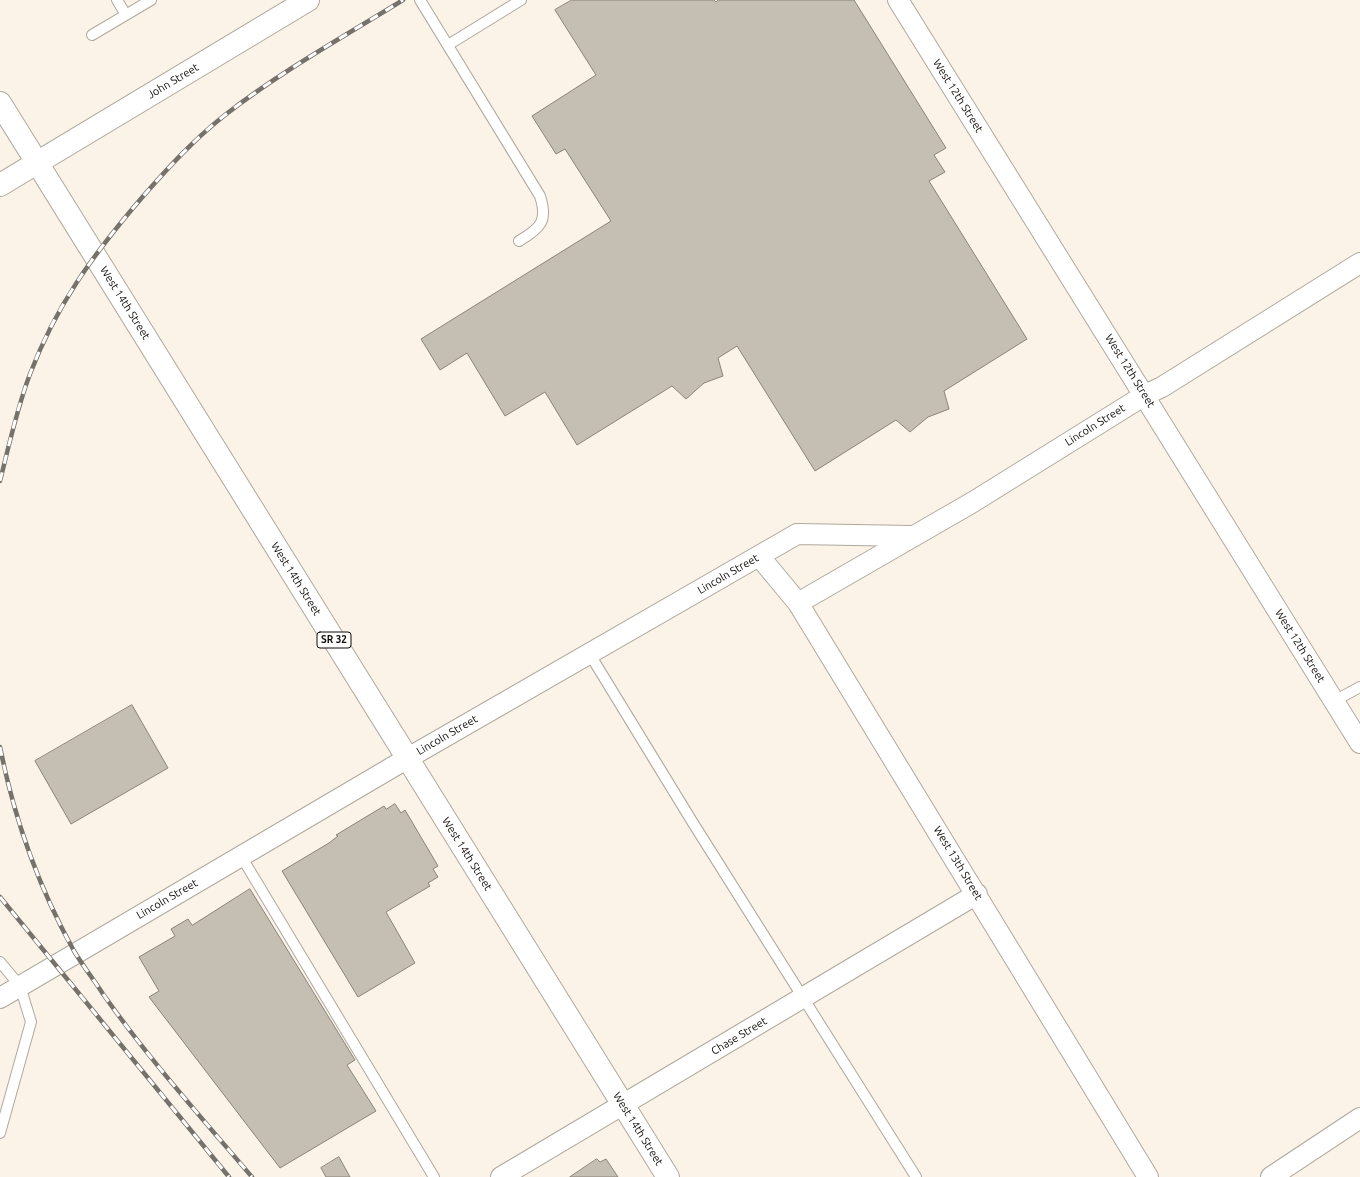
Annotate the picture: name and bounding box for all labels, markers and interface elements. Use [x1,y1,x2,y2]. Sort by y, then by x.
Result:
street label: West 12th Street [930,57,986,135]
street label: John Street [145,60,201,102]
street label: West 14th Street [97,264,153,342]
street label: West 12th Street [1102,332,1158,410]
street label: Lincoln Street [1062,401,1128,449]
street label: West 14th Street [268,540,324,618]
street label: Lincoln Street [695,551,761,597]
street label: West 12th Street [1272,607,1328,685]
road number: SR 32 [317,632,351,648]
street label: Lincoln Street [414,712,480,758]
street label: West 14th Street [439,815,495,893]
street label: West 13th Street [931,824,985,902]
street label: Lincoln Street [134,876,200,922]
street label: Chase Street [709,1014,769,1058]
street label: West 14th Street [610,1090,666,1168]

